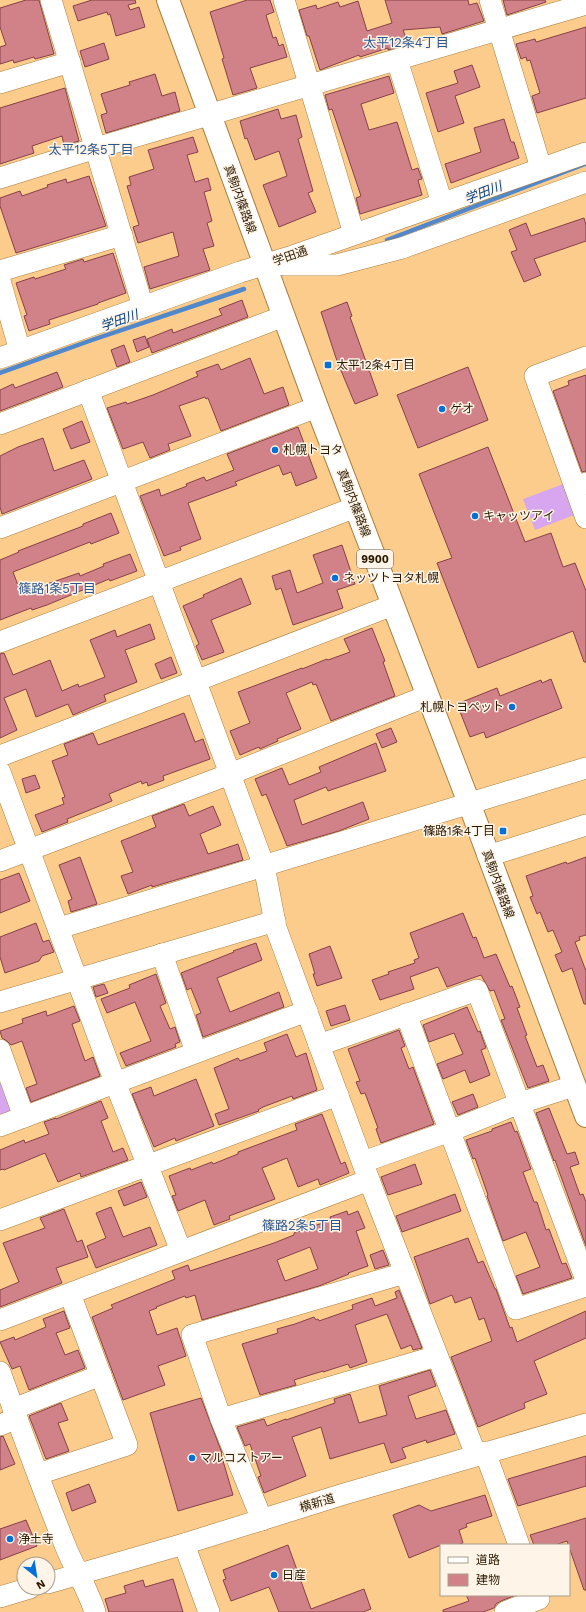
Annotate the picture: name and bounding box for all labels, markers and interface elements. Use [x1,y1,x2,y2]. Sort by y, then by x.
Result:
district label: 太平12条4丁目 [363,35,449,50]
district label: 太平12条5丁目 [48,142,134,157]
street label: 真駒内篠路線 [221,163,259,235]
water label: 学田川 [462,178,506,206]
street label: 学田通 [271,244,309,268]
water label: 学田川 [98,306,142,334]
place label: 太平12条4丁目 [336,358,415,372]
marker: 太平12条4丁目 [323,360,333,370]
place label: ゲオ [450,402,474,416]
marker: ゲオ [437,404,447,414]
place label: 札幌トヨタ [283,443,343,457]
marker: 札幌トヨタ [270,445,280,455]
street label: 真駒内篠路線 [335,467,373,539]
place label: キャッツアイ [483,509,554,523]
marker: キャッツアイ [470,511,480,521]
road number: 9900 [357,550,393,568]
place label: ネッツトヨタ札幌 [343,571,439,585]
marker: ネッツトヨタ札幌 [330,573,340,583]
district label: 篠路1条5丁目 [18,581,96,596]
place label: 札幌トヨペット [420,700,504,714]
marker: 札幌トヨペット [507,702,517,712]
place label: 篠路1条4丁目 [423,824,495,838]
marker: 篠路1条4丁目 [498,826,508,836]
street label: 真駒内篠路線 [479,848,517,920]
district label: 篠路2条5丁目 [262,1218,342,1233]
place label: マルコストアー [200,1451,283,1465]
marker: マルコストアー [187,1453,197,1463]
street label: 横新道 [298,1491,336,1515]
place label: 浄土寺 [18,1532,54,1546]
marker: 浄土寺 [5,1534,15,1544]
legend [440,1544,570,1596]
text: 道路 [476,1553,500,1567]
north arrow [16,1556,56,1596]
place label: 日産 [282,1568,306,1582]
marker: 日産 [269,1570,279,1580]
text: 建物 [476,1573,500,1587]
text: N [34,1577,48,1592]

